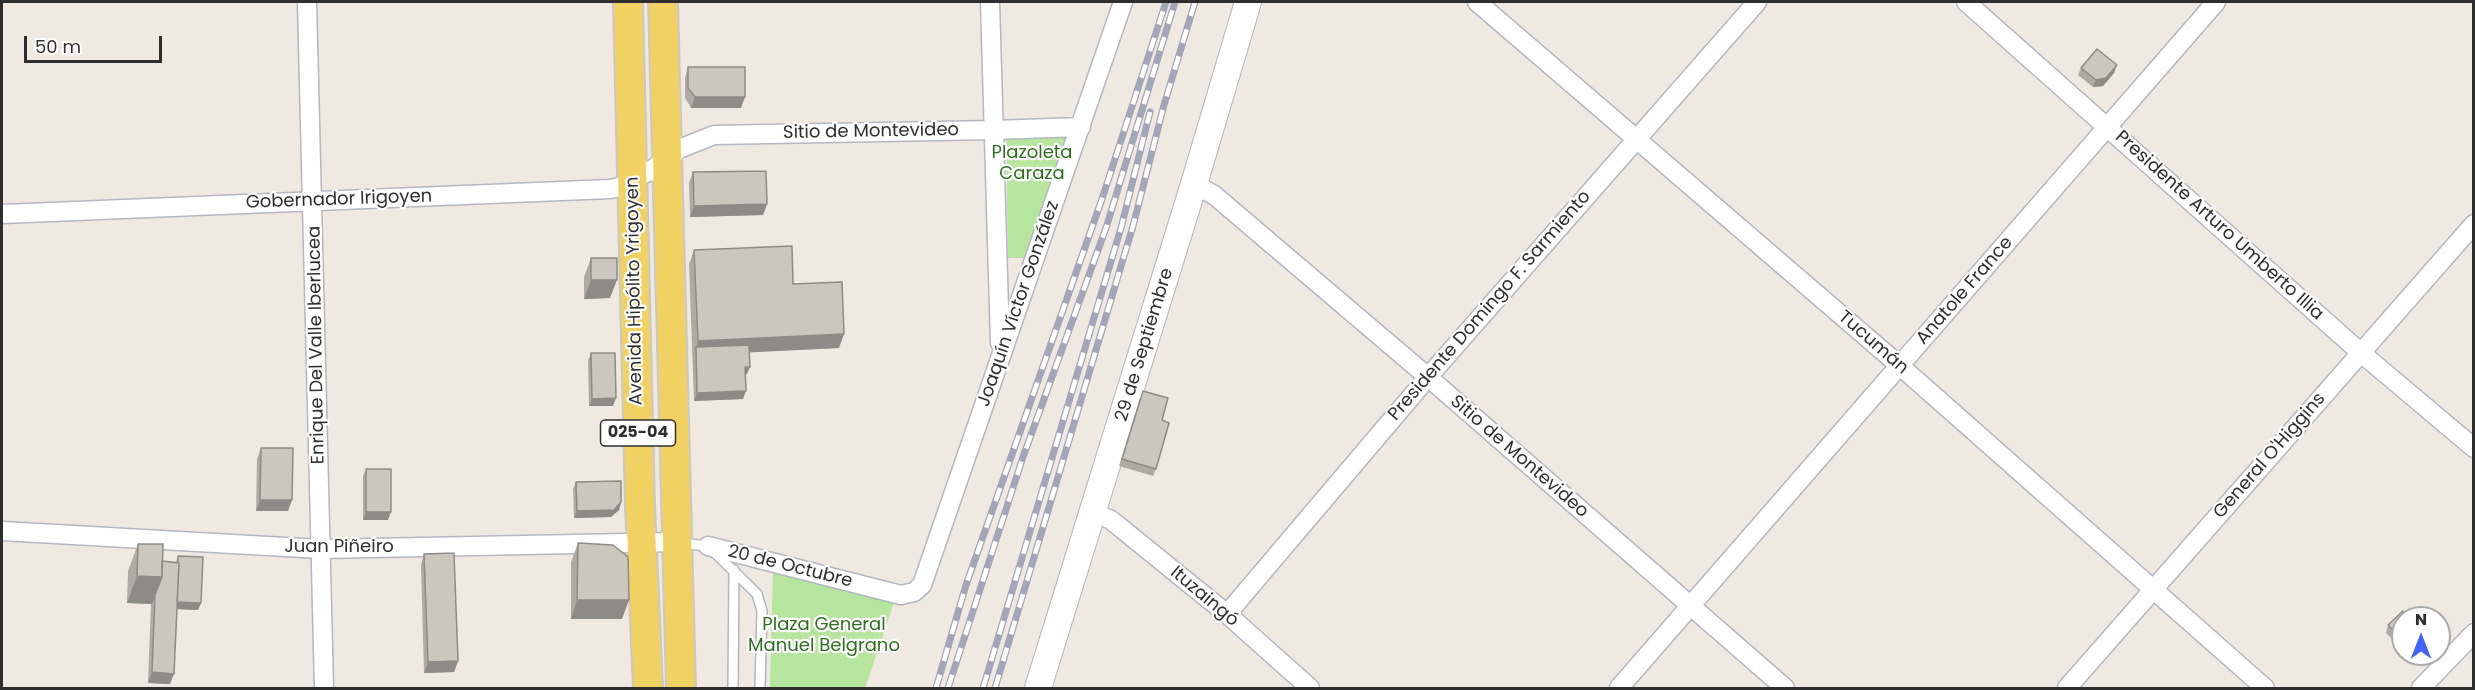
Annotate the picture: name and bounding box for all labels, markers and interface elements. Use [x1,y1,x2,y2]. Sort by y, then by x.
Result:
scale bar [27,24,165,62]
text: 50 m [35,34,81,59]
street label: Sitio de Montevideo [783,120,959,144]
street label: Presidente Arturo Umberto Illia [2110,127,2328,325]
park label: Plazoleta Caraza [991,142,1073,184]
street label: Avenida Hipólito Yrigoyen [622,176,648,406]
street label: Gobernador Irigoyen [245,186,433,214]
street label: Presidente Domingo F. Sarmiento [1384,187,1596,425]
street label: Joaquín Víctor González [974,198,1064,410]
street label: Enrique Del Valle Iberlucea [304,226,330,464]
street label: Anatole France [1912,233,2018,349]
street label: 29 de Septiembre [1111,266,1179,424]
street label: Tucumán [1833,307,1913,379]
street label: General O'Higgins [2210,389,2330,523]
street label: Sitio de Montevideo [1445,391,1593,523]
road number: 025-04 [600,420,676,446]
street label: Juan Piñeiro [284,536,394,558]
street label: 20 de Octubre [725,541,855,593]
street label: Ituzaingó [1165,562,1243,632]
north arrow [2391,606,2451,666]
text: N [2415,608,2427,631]
park label: Plaza General Manuel Belgrano [748,614,900,656]

